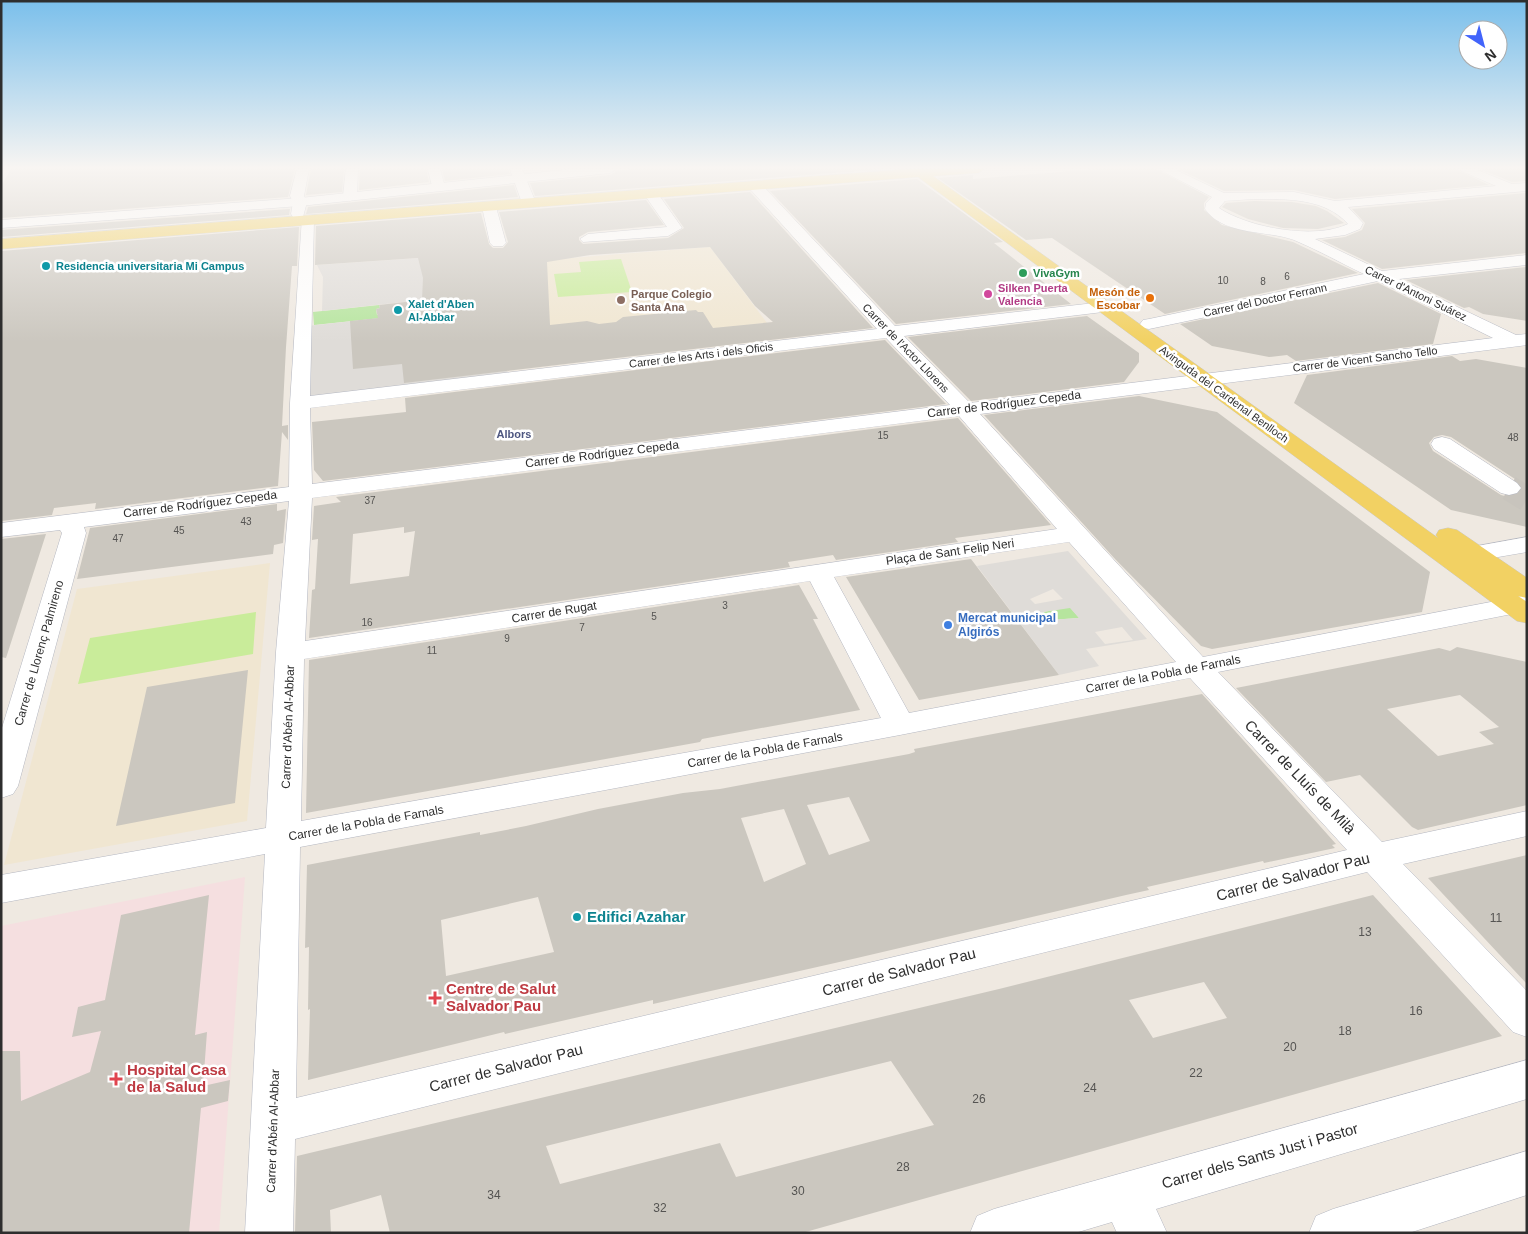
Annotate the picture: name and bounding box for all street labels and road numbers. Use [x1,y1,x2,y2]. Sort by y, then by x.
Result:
street label: Carrer d'Antoni Suárez [1363,263,1469,323]
street label: Carrer del Doctor Ferrann [1202,281,1328,319]
street label: Carrer de l'Actor Llorens [860,301,952,395]
street label: Carrer de les Arts i dels Oficis [628,340,774,370]
street label: Avinguda del Cardenal Benlloch [1157,343,1291,445]
street label: Carrer de Vicent Sancho Tello [1292,344,1438,374]
street label: Carrer de Rodríguez Cepeda [926,388,1082,420]
street label: Carrer de Rodríguez Cepeda [524,438,680,470]
street label: Carrer de Rodríguez Cepeda [122,488,278,520]
street label: Plaça de Sant Felip Neri [885,536,1015,568]
street label: Carrer de Llorenç Palmireno [11,578,67,727]
street label: Carrer de Rugat [510,598,598,626]
street label: Carrer de la Pobla de Farnals [1084,652,1242,696]
street label: Carrer d'Abén Al-Abbar [279,665,297,789]
street label: Carrer de Lluís de Milà [1242,716,1360,838]
street label: Carrer de la Pobla de Farnals [686,729,844,771]
street label: Carrer de la Pobla de Farnals [287,802,445,844]
street label: Carrer de Salvador Pau [1214,849,1371,904]
street label: Carrer de Salvador Pau [820,944,977,999]
street label: Carrer de Salvador Pau [427,1040,584,1095]
street label: Carrer d'Abén Al-Abbar [264,1069,282,1193]
street label: Carrer dels Sants Just i Pastor [1160,1119,1360,1192]

